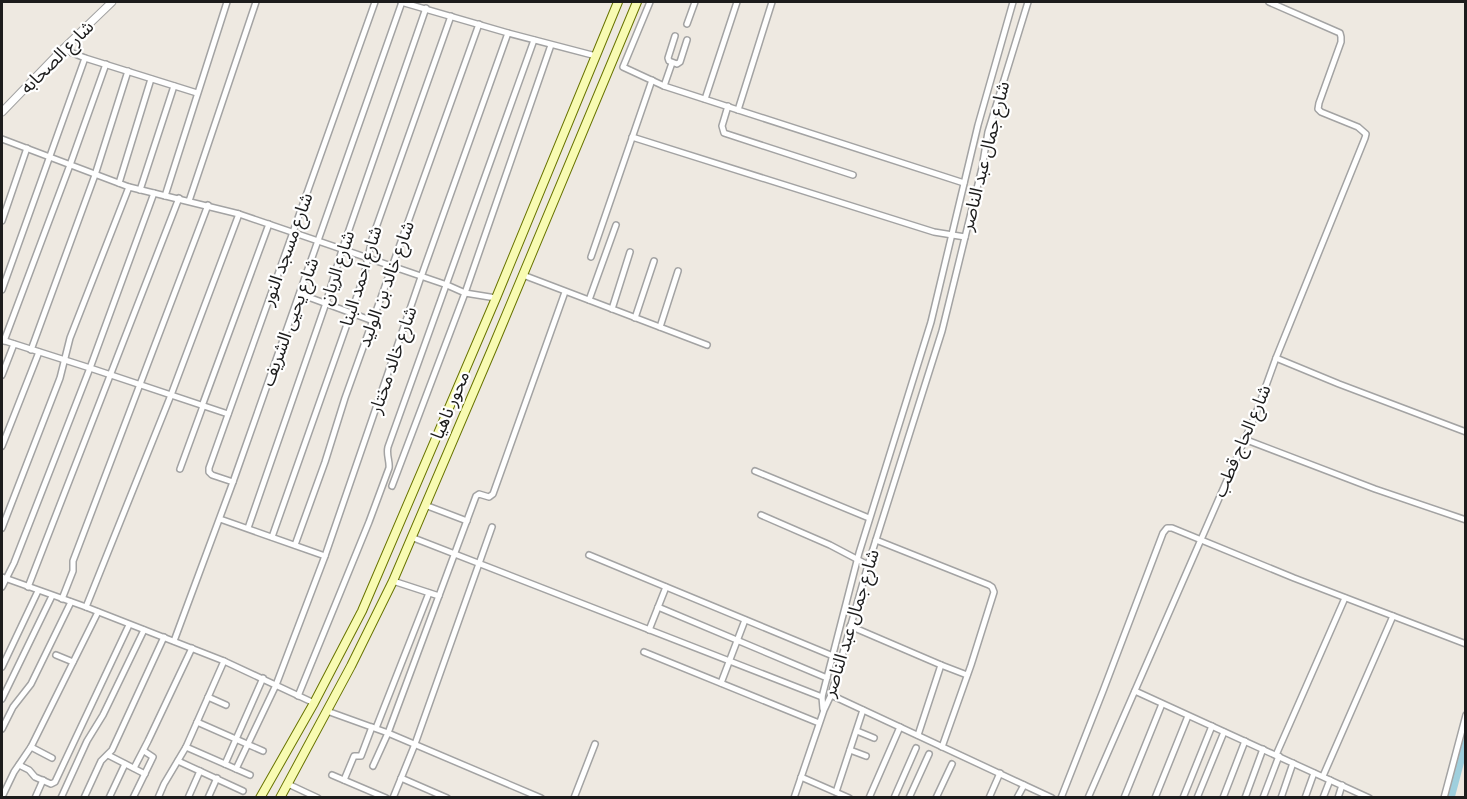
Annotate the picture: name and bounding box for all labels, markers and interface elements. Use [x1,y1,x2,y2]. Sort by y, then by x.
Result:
street label: شارع الصحابه [14,14,100,100]
street label: شارع جمال عبد الناصر [954,79,1017,235]
street label: شارع مسجد النور [254,189,320,310]
street label: شارع خالد بن الوليد [351,217,422,351]
street label: شارع احمد البنا [333,223,390,330]
street label: شارع الريان [313,227,362,309]
street label: شارع يحيى الشريف [255,254,326,390]
street label: شارع خالد مختار [362,303,424,418]
street label: محور ناهيا [424,367,474,442]
street label: شارع الحاج قطب [1207,381,1278,502]
street label: شارع جمال عبد الناصر [816,546,887,701]

